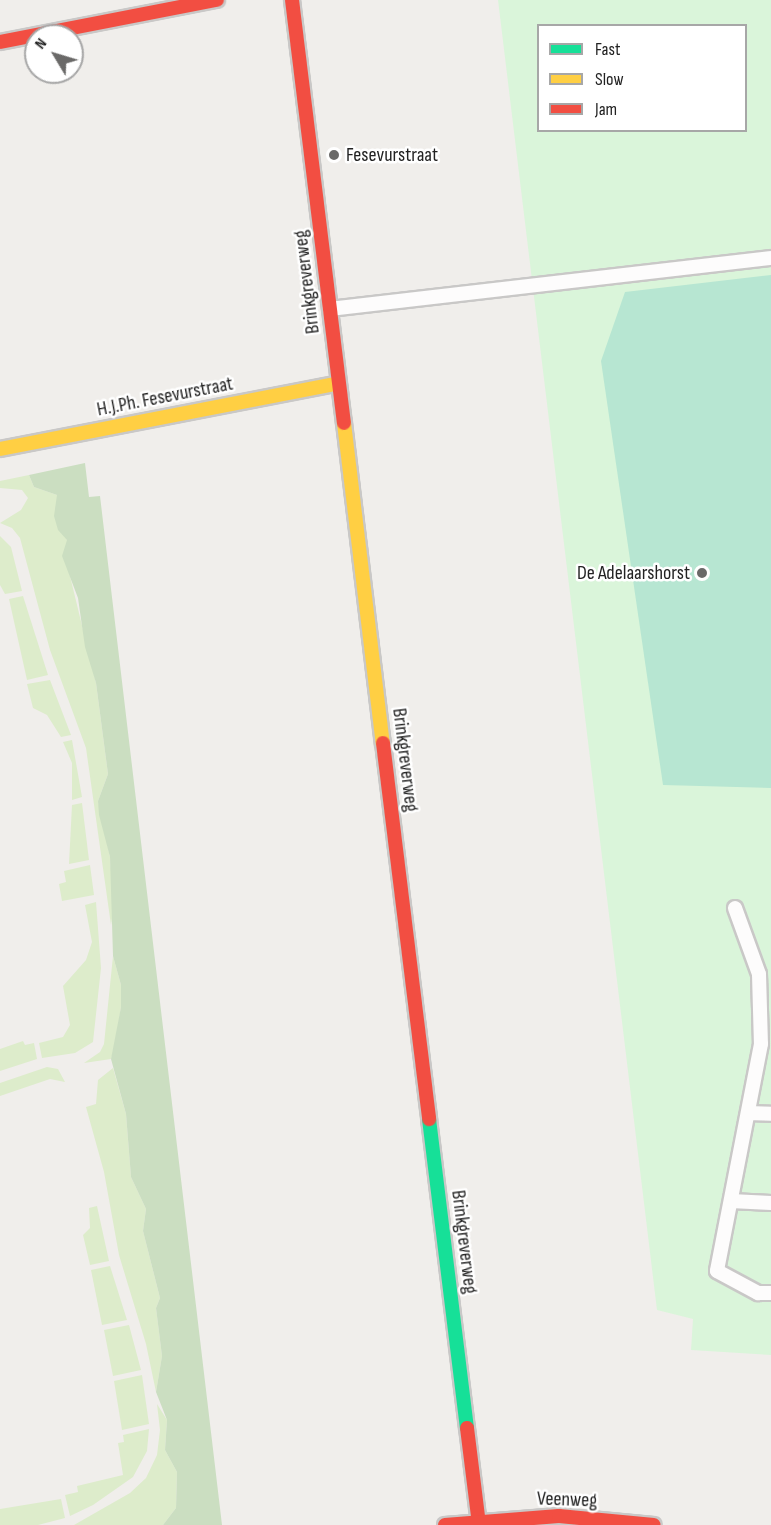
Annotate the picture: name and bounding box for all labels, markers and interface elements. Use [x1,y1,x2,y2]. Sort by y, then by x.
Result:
north arrow [24,24,84,84]
legend [537,24,747,132]
text: N [31,35,51,53]
text: Fast [595,39,620,60]
text: Slow [595,69,624,90]
text: Jam [595,99,617,120]
place label: Fesevurstraat [346,143,438,167]
marker: Fesevurstraat [327,148,341,162]
street label: Brinkgreverweg [289,229,325,335]
street label: H.J.Ph. Fesevurstraat [95,372,235,422]
place label: De Adelaarshorst [577,561,690,585]
marker: De Adelaarshorst [695,566,709,580]
street label: Brinkgreverweg [387,707,423,813]
street label: Brinkgreverweg [446,1189,482,1295]
street label: Veenweg [537,1487,597,1513]

